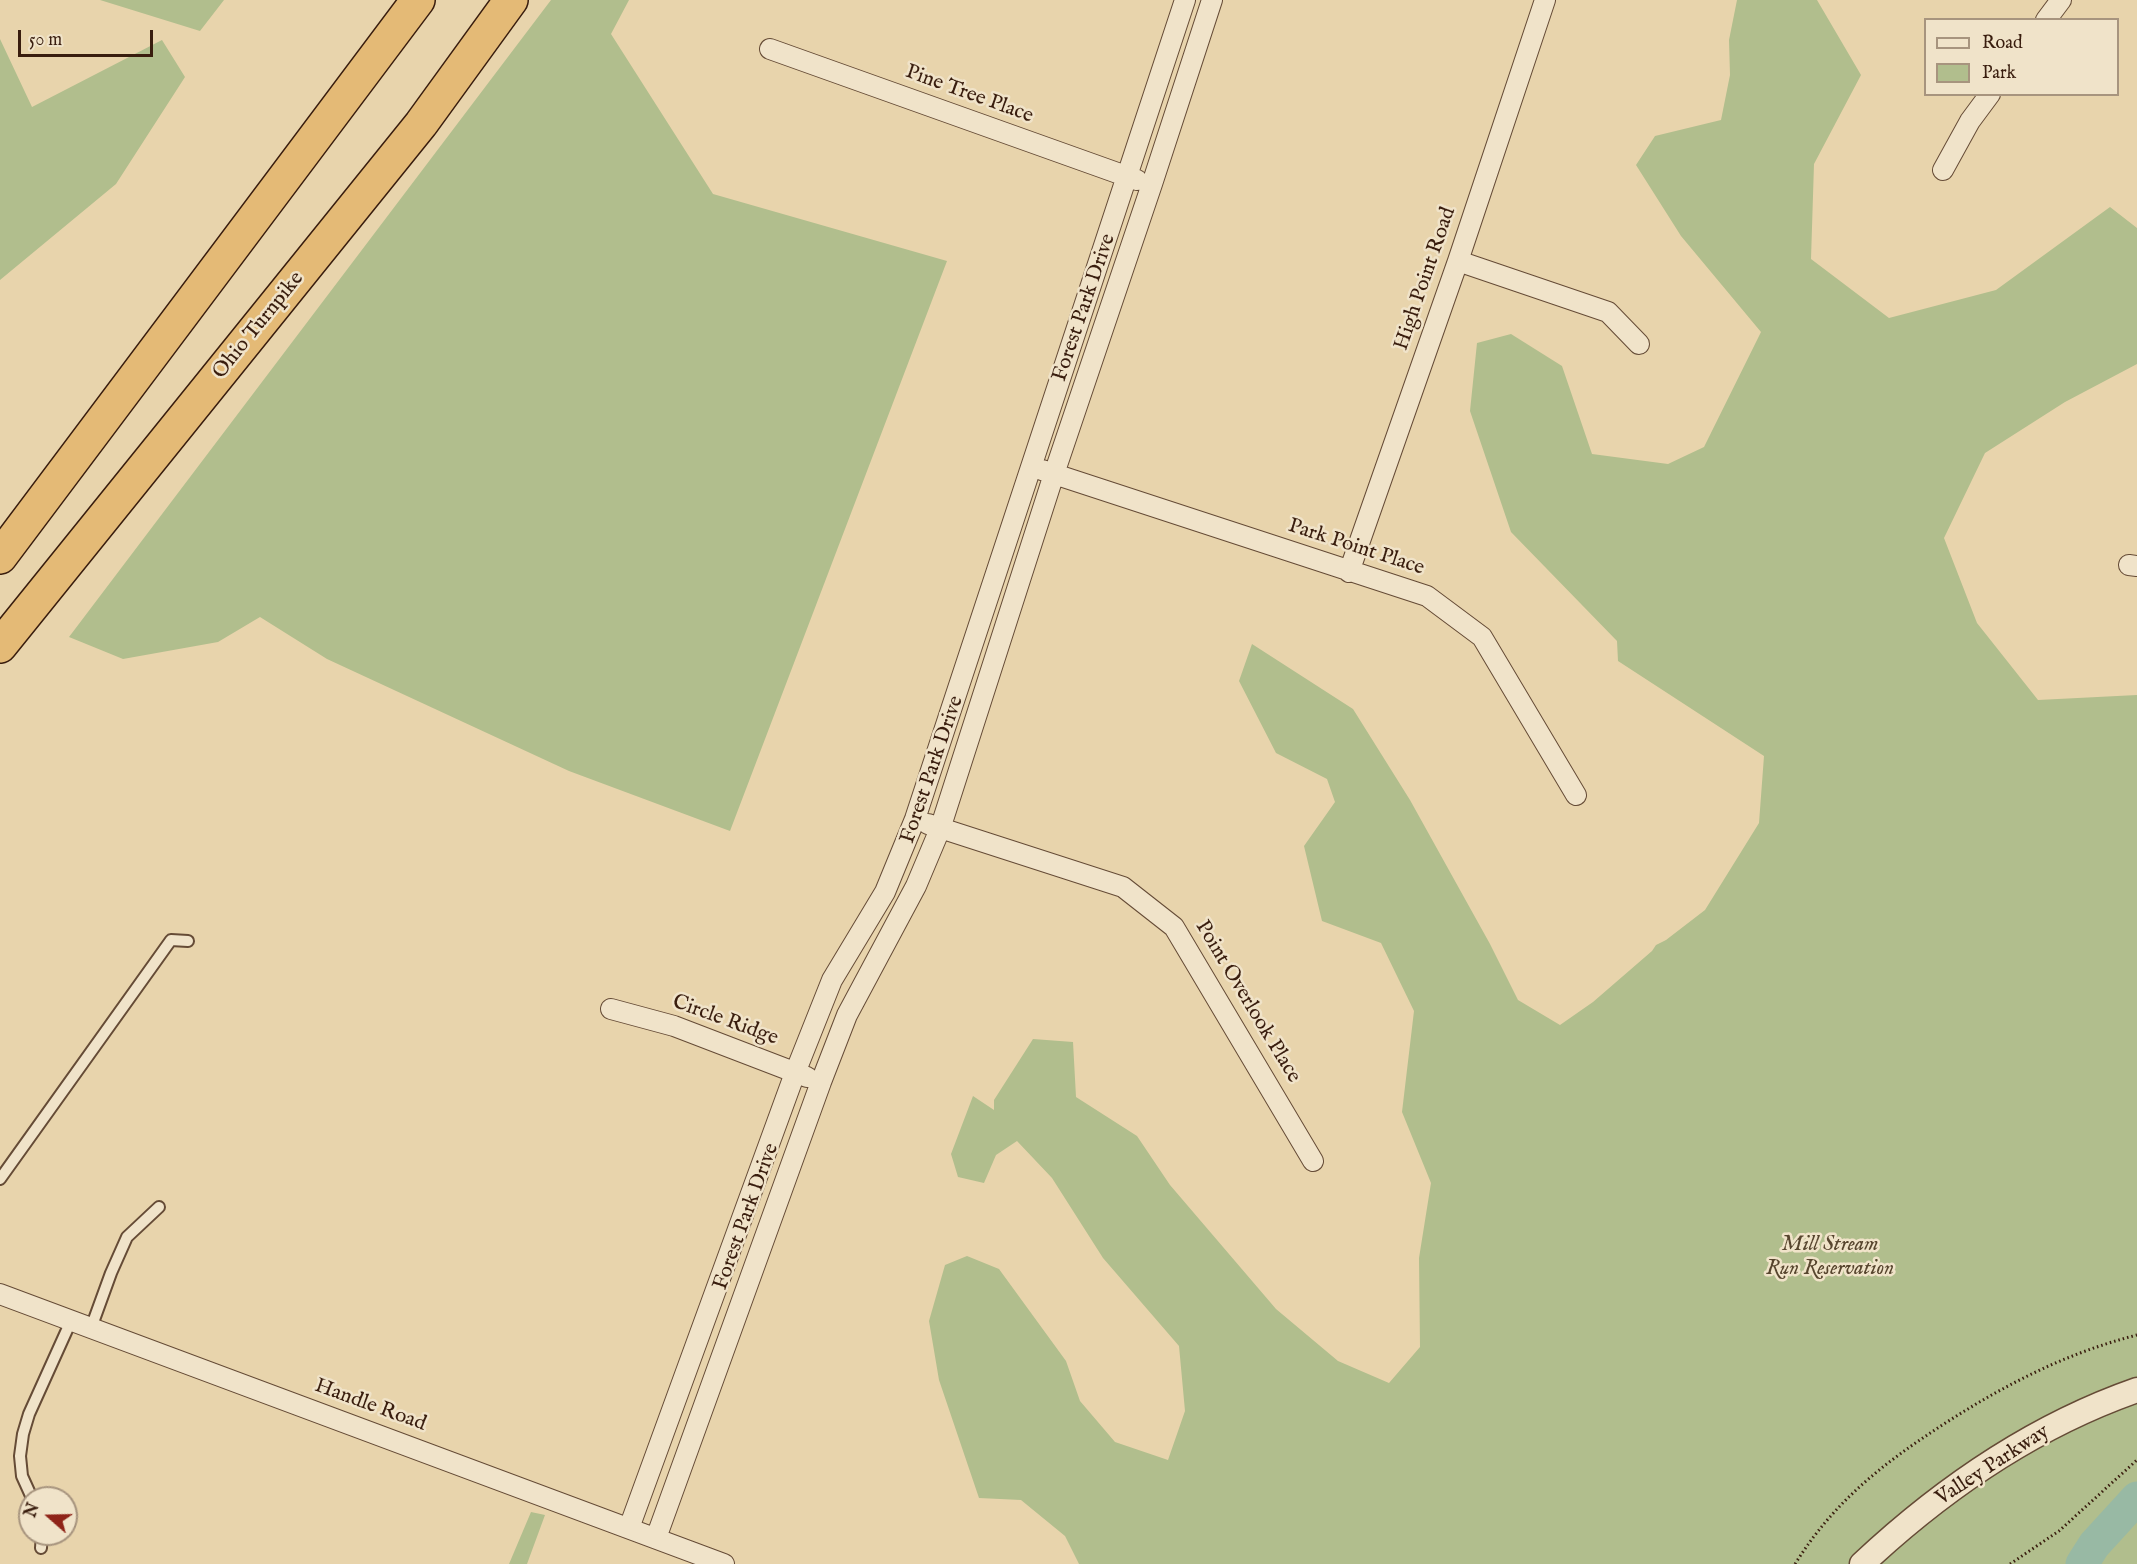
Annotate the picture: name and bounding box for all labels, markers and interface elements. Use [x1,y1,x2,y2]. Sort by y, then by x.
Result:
scale bar [21,18,156,56]
legend [1924,18,2119,96]
text: 50 m [29,29,62,52]
text: Road [1982,32,2023,55]
street label: Pine Tree Place [902,60,1036,130]
text: Park [1982,62,2016,85]
street label: High Point Road [1390,204,1462,354]
street label: Forest Park Drive [1048,231,1122,385]
street label: Ohio Turnpike [208,267,310,385]
street label: Park Point Place [1285,514,1427,582]
street label: Forest Park Drive [896,693,970,847]
street label: Point Overlook Place [1189,916,1305,1088]
street label: Circle Ridge [669,990,781,1052]
street label: Forest Park Drive [709,1140,785,1294]
park label: Mill Stream Run Reservation [1766,1233,1894,1283]
street label: Handle Road [311,1374,429,1438]
street label: Valley Parkway [1932,1420,2054,1512]
north arrow [18,1486,78,1546]
text: N [21,1501,45,1520]

